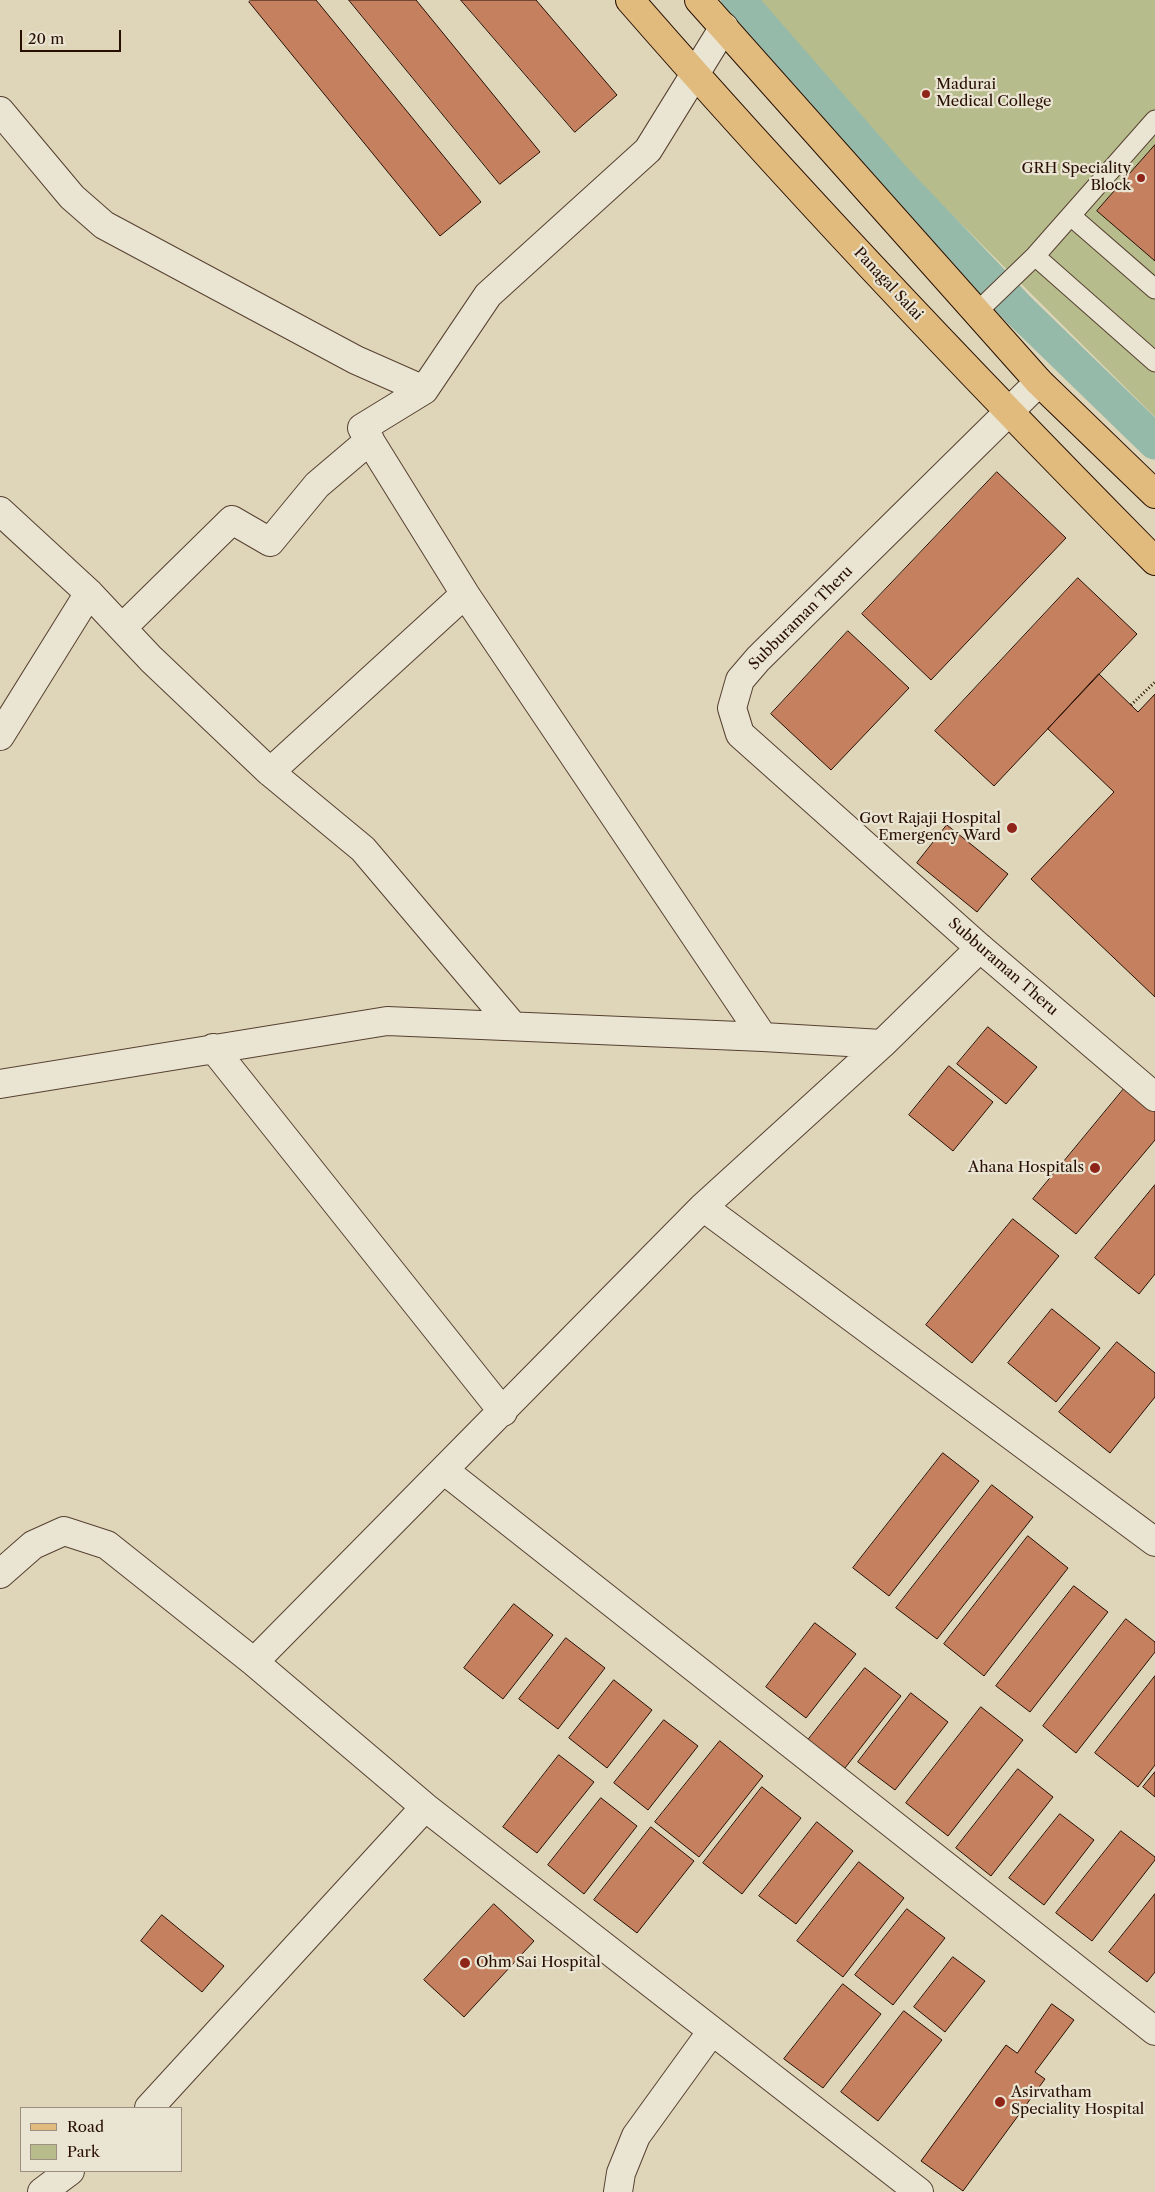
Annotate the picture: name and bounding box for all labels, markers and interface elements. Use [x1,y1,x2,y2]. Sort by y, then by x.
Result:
scale bar [22,20,124,52]
text: 20 m [28,29,64,48]
place label: Madurai Medical College [936,76,1051,111]
marker: Madurai Medical College [920,88,932,100]
place label: GRH Speciality Block [1022,160,1131,195]
marker: GRH Speciality Block [1135,172,1147,184]
street label: Panagal Salai [850,244,926,324]
street label: Subburaman Theru [745,562,857,674]
place label: Govt Rajaji Hospital Emergency Ward [859,810,1001,845]
marker: Govt Rajaji Hospital Emergency Ward [1005,821,1019,835]
street label: Subburaman Theru [944,914,1062,1020]
place label: Ahana Hospitals [968,1159,1084,1177]
marker: Ahana Hospitals [1088,1161,1102,1175]
place label: Ohm Sai Hospital [476,1954,601,1972]
marker: Ohm Sai Hospital [458,1956,472,1970]
place label: Asirvatham Speciality Hospital [1011,2084,1144,2119]
marker: Asirvatham Speciality Hospital [993,2095,1007,2109]
legend [20,2107,182,2172]
text: Road [67,2117,104,2136]
text: Park [67,2142,100,2161]

